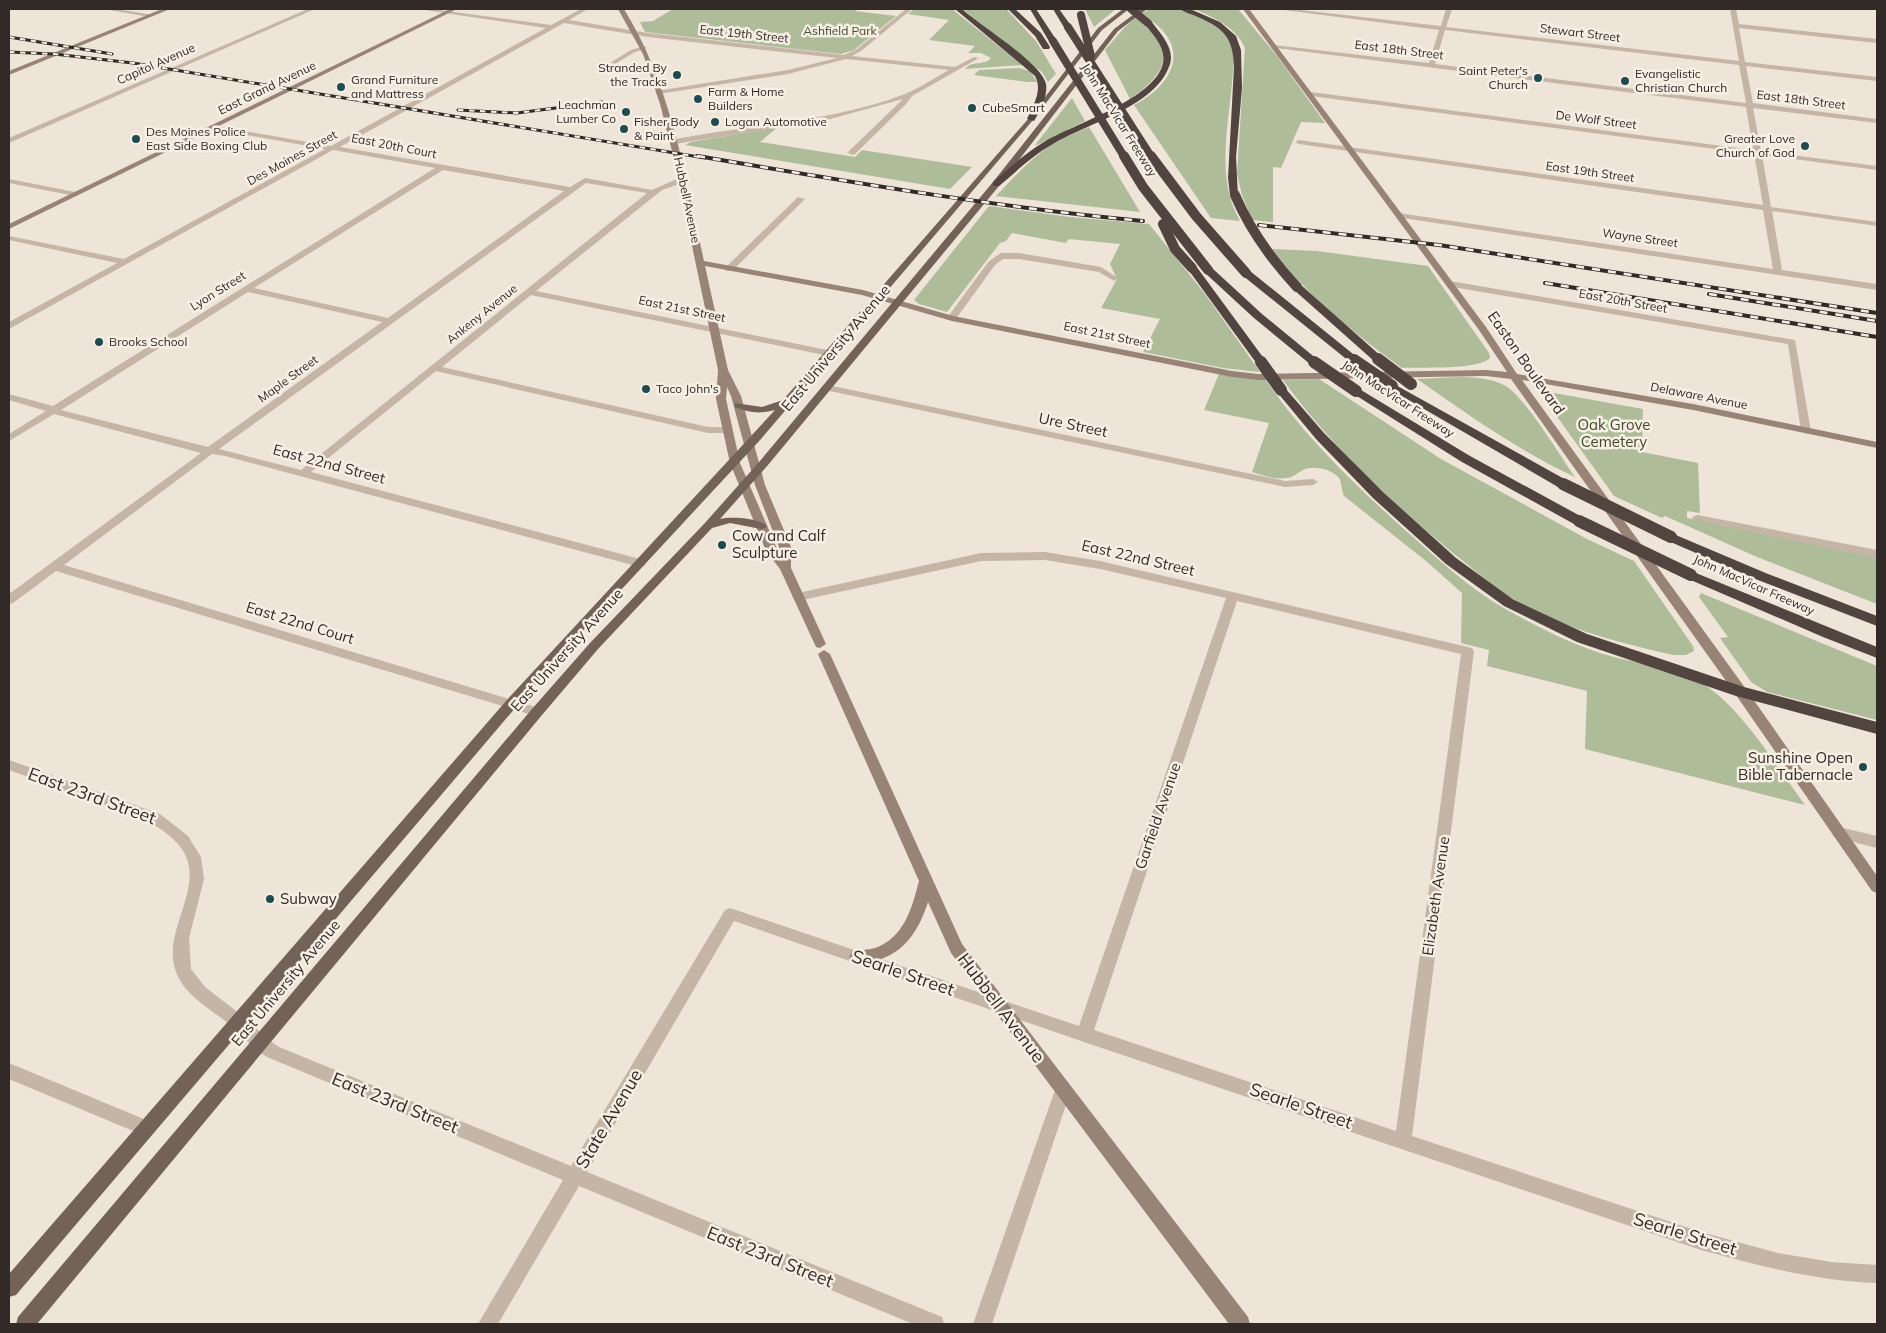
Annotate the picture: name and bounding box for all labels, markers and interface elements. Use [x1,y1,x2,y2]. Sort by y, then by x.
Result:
street label: Stewart Street [1539,20,1621,45]
street label: East 19th Street [699,21,789,46]
park label: Ashfield Park [803,23,878,38]
street label: East 18th Street [1354,37,1444,62]
street label: Capitol Avenue [114,40,197,87]
street label: East Grand Avenue [215,57,318,118]
place label: Stranded By the Tracks [598,60,668,89]
street label: John MacVicar Freeway [1078,60,1161,180]
place label: Saint Peter's Church [1458,63,1528,92]
place label: Evangelistic Christian Church [1635,66,1727,95]
marker: Stranded By the Tracks [671,69,683,81]
place label: Grand Furniture and Mattress [351,72,438,101]
marker: Saint Peter's Church [1532,72,1544,84]
marker: Evangelistic Christian Church [1619,75,1631,87]
marker: Grand Furniture and Mattress [335,81,347,93]
place label: Farm & Home Builders [708,84,784,113]
street label: East 18th Street [1756,87,1846,112]
marker: Farm & Home Builders [692,93,704,105]
place label: Leachman Lumber Co [556,97,616,126]
place label: CubeSmart [982,100,1045,115]
marker: CubeSmart [966,102,978,114]
marker: Leachman Lumber Co [620,106,632,118]
street label: De Wolf Street [1555,107,1637,132]
place label: Fisher Body & Paint [634,114,700,143]
place label: Logan Automotive [725,114,827,129]
marker: Logan Automotive [709,116,721,128]
marker: Fisher Body & Paint [618,123,630,135]
place label: Des Moines Police East Side Boxing Club [146,124,267,153]
street label: Des Moines Street [244,127,339,188]
street label: East 20th Court [350,130,438,161]
place label: Greater Love Church of God [1716,131,1795,160]
marker: Des Moines Police East Side Boxing Club [130,133,142,145]
marker: Greater Love Church of God [1799,140,1811,152]
street label: Hubbell Avenue [671,155,704,244]
street label: East 19th Street [1545,158,1635,185]
street label: Wayne Street [1601,225,1679,250]
street label: Lyon Street [187,268,248,314]
street label: Ankeny Avenue [443,281,520,347]
street label: East University Avenue [777,281,894,415]
street label: East 20th Street [1578,285,1668,316]
street label: East 21st Street [637,292,727,325]
street label: Easton Boulevard [1484,307,1569,418]
street label: East 21st Street [1062,318,1152,351]
place label: Brooks School [109,334,187,349]
marker: Brooks School [93,336,105,348]
street label: Maple Street [255,352,321,405]
street label: John MacVicar Freeway [1339,357,1458,441]
street label: Delaware Avenue [1649,379,1749,412]
place label: Taco John's [656,381,719,396]
marker: Taco John's [640,383,652,395]
street label: Ure Street [1037,408,1109,441]
park label: Oak Grove Cemetery [1577,415,1651,451]
street label: East 22nd Street [271,439,387,488]
place label: Cow and Calf Sculpture [732,526,826,562]
street label: East 22nd Street [1080,535,1196,580]
marker: Cow and Calf Sculpture [716,539,728,551]
street label: John MacVicar Freeway [1691,551,1818,618]
street label: East University Avenue [506,584,627,715]
street label: East 22nd Court [244,597,356,648]
place label: Sunshine Open Bible Tabernacle [1738,748,1853,784]
street label: Garfield Avenue [1130,760,1185,872]
marker: Sunshine Open Bible Tabernacle [1857,761,1869,773]
street label: East 23rd Street [25,762,159,829]
street label: Elizabeth Avenue [1418,835,1453,957]
place label: Subway [280,889,337,908]
marker: Subway [264,893,276,905]
street label: East University Avenue [227,916,344,1050]
street label: Searle Street [849,944,957,1001]
street label: Hubbell Avenue [953,948,1050,1067]
street label: State Avenue [570,1065,647,1173]
street label: East 23rd Street [329,1067,462,1138]
street label: Searle Street [1247,1077,1355,1134]
street label: Searle Street [1631,1207,1740,1260]
street label: East 23rd Street [704,1221,837,1292]

